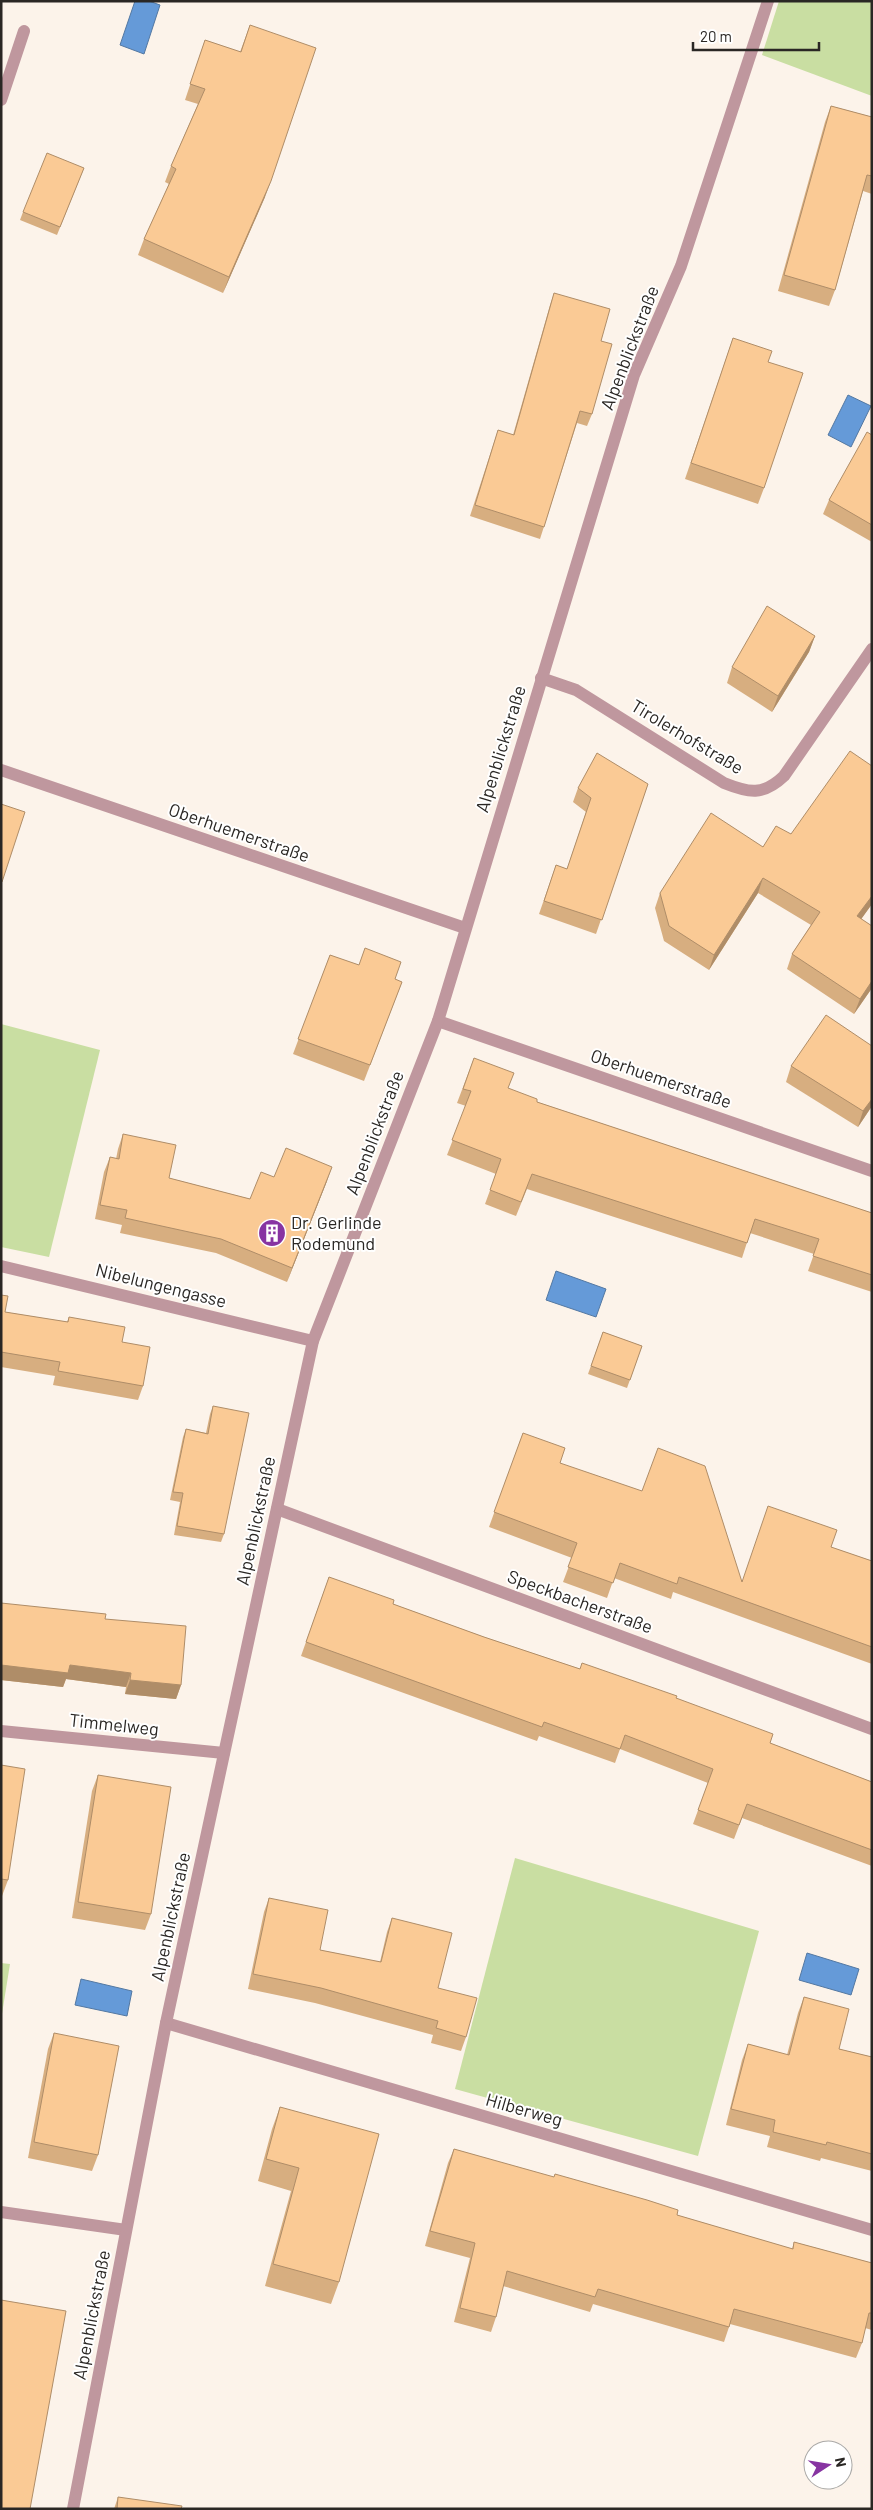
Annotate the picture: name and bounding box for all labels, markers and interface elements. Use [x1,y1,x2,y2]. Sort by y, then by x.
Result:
scale bar [693,20,819,52]
text: 20 m [700,27,732,45]
street label: Alpenblickstraße [595,282,663,413]
street label: Alpenblickstraße [470,683,530,815]
street label: Tirolerhofstraße [627,694,748,778]
street label: Oberhuemerstraße [166,798,313,866]
street label: Oberhuemerstraße [588,1044,735,1112]
street label: Alpenblickstraße [340,1067,408,1198]
place label: Dr. Gerlinde Rodemund [291,1211,382,1254]
building icon: Dr. Gerlinde Rodemund [257,1218,287,1248]
street label: Nibelungengasse [94,1258,229,1312]
street label: Alpenblickstraße [231,1454,279,1587]
street label: Speckbacherstraße [505,1565,656,1638]
street label: Timmelweg [68,1708,160,1740]
street label: Alpenblickstraße [146,1850,194,1983]
street label: Hilberweg [483,2088,565,2130]
street label: Alpenblickstraße [68,2248,114,2381]
north arrow [803,2440,853,2490]
text: N [832,2456,850,2469]

